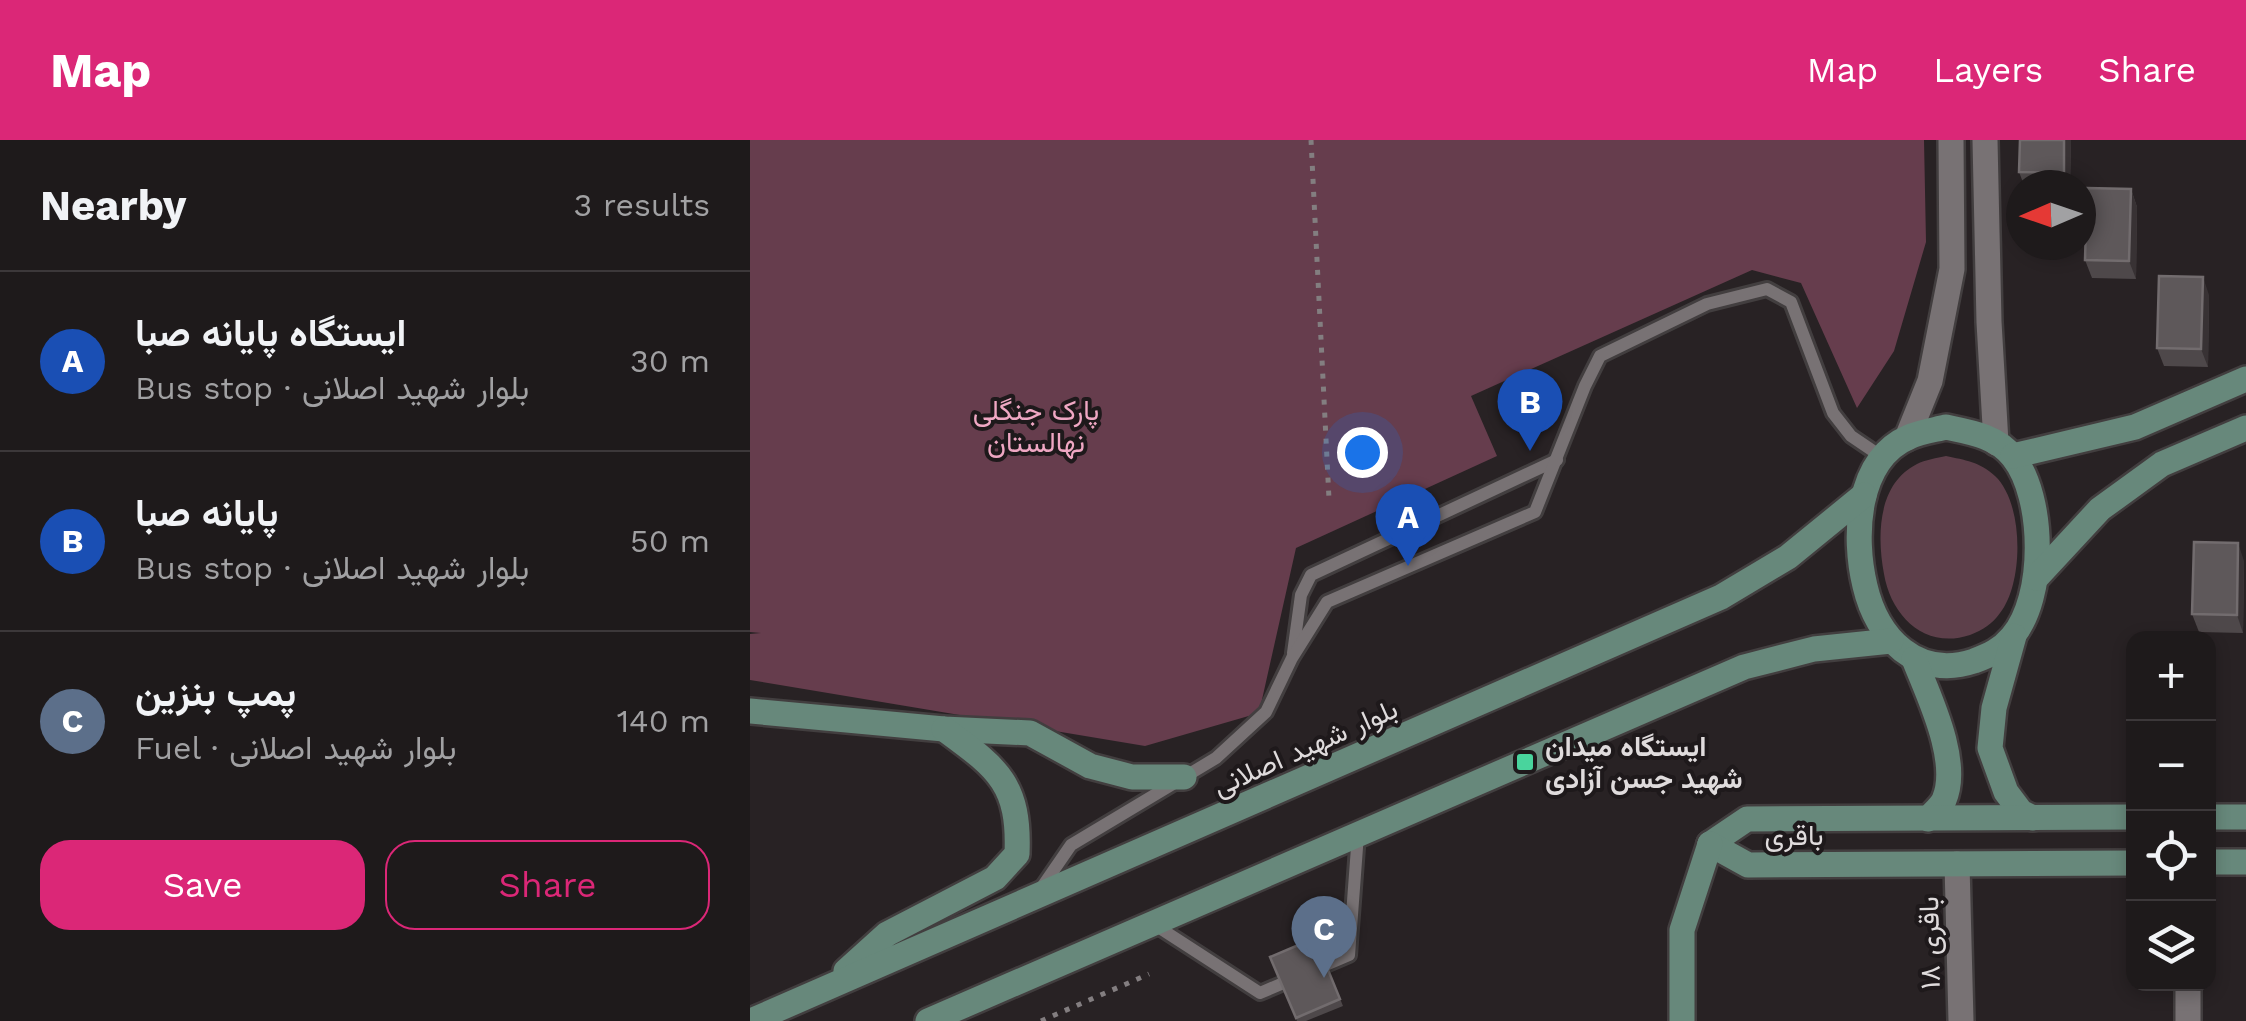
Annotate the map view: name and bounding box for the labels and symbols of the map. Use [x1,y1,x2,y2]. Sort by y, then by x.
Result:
north arrow [2006,170,2096,260]
pin: B [1498,368,1562,451]
park label: پارک جنگلی نهالستان [973,394,1099,460]
your location [1337,427,1388,478]
pin: A [1376,484,1440,566]
street label: بلوار شهید اصلانی [1208,692,1403,804]
place label: ایستگاه میدان شهید جسن آزادی [1545,730,1743,796]
marker: ایستگاه میدان شهید جسن آزادی [1514,751,1536,773]
street label: باقری [1765,819,1823,853]
pin: C [1292,896,1356,978]
street label: باقری ۱۸ [1912,896,1948,990]

